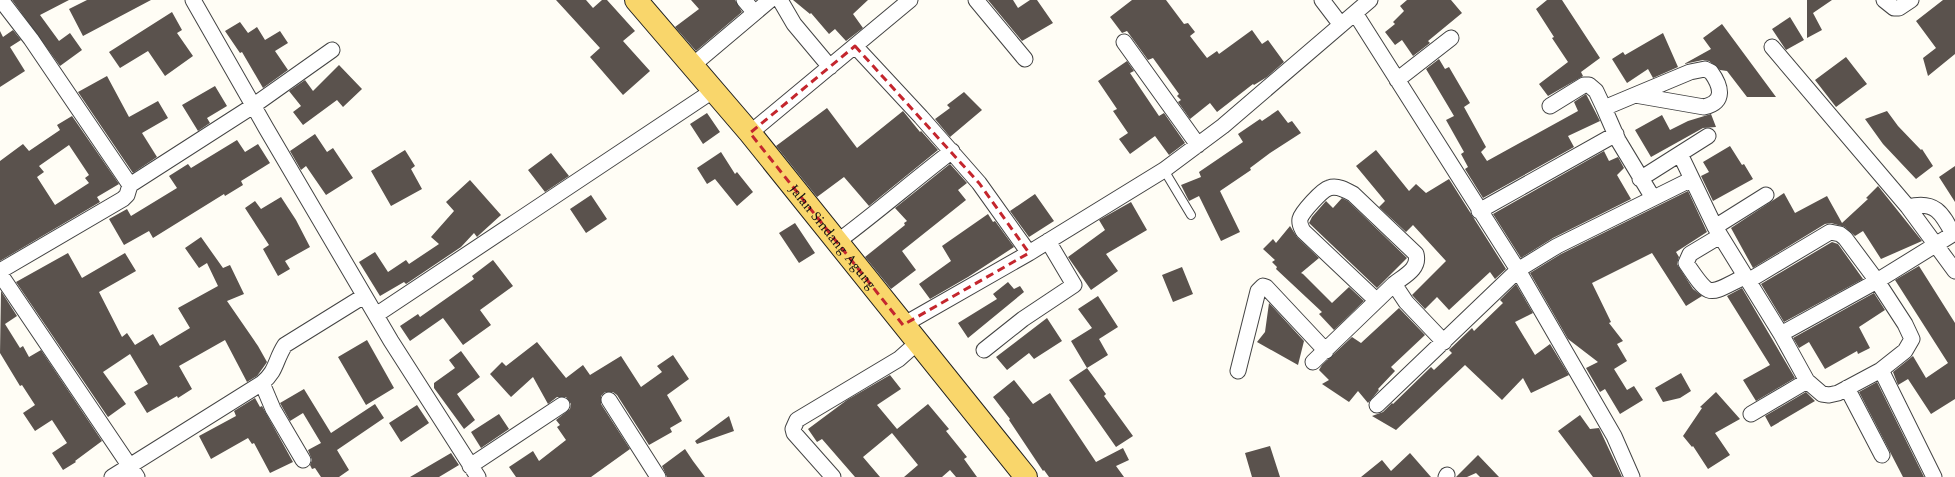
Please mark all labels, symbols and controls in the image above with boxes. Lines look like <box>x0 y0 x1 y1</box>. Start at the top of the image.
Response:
street label: Jalan Sindang Agung <box>784 179 882 294</box>

